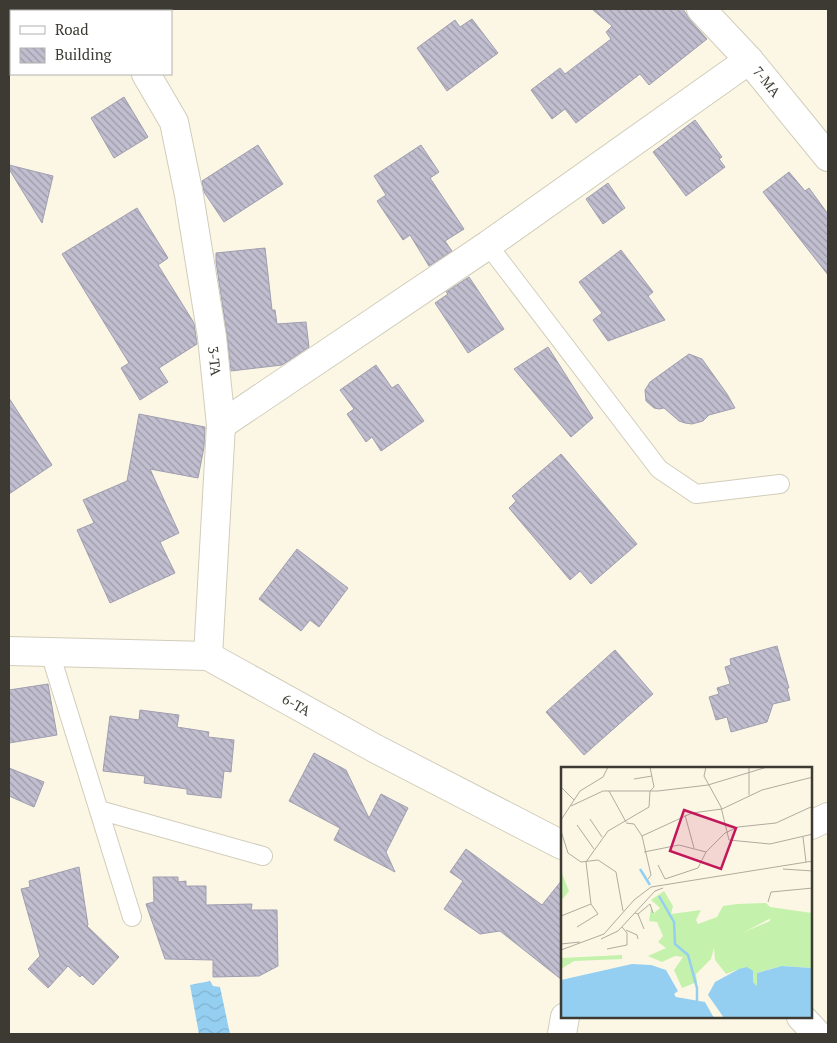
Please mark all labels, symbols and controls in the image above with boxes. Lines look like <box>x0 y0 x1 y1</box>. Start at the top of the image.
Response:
legend <box>10 10 172 75</box>
text: Road <box>55 19 88 39</box>
text: Building <box>55 44 113 64</box>
street label: 7-МА <box>749 62 786 101</box>
street label: 3-ТА <box>204 345 226 377</box>
street label: 6-ТА <box>279 689 315 720</box>
inset map <box>561 767 812 1018</box>

